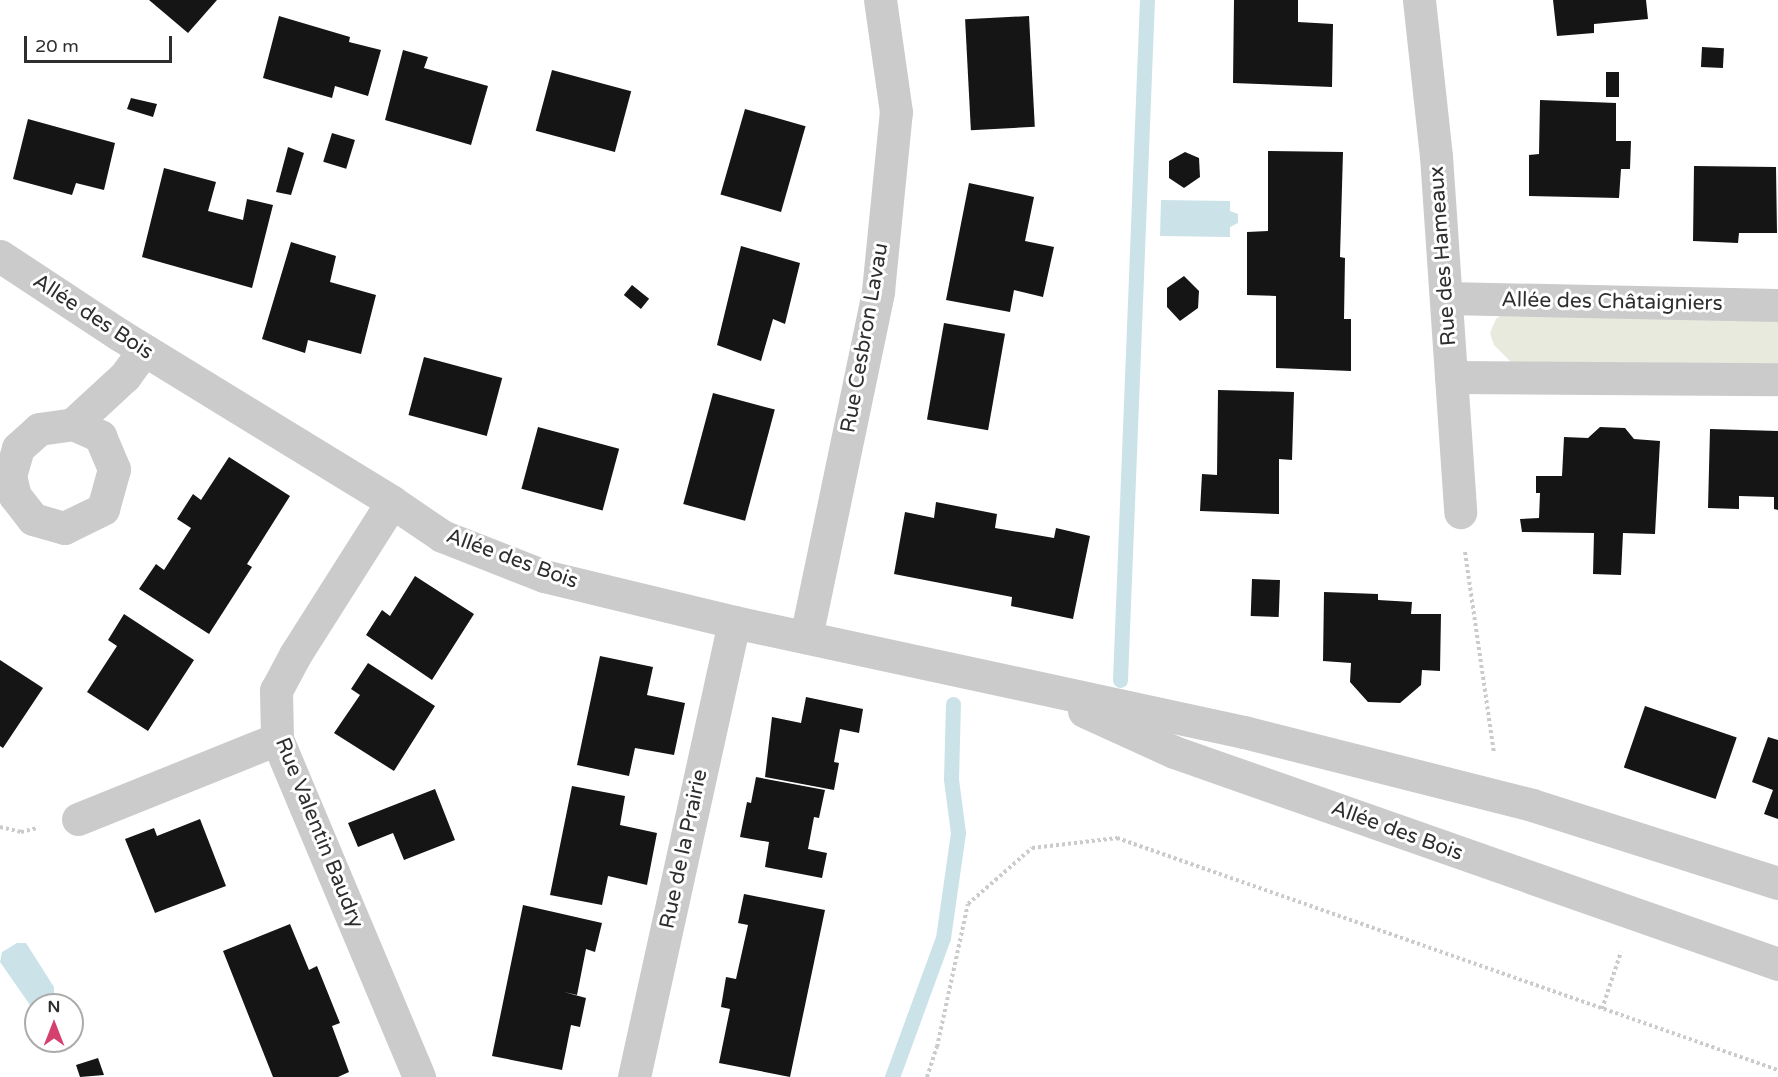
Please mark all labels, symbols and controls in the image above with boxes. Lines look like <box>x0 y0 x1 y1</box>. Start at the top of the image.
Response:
scale bar <box>27 24 176 62</box>
text: 20 m <box>35 35 79 57</box>
street label: Rue des Hameaux <box>1424 165 1462 347</box>
street label: Rue Cesbron Lavau <box>836 241 894 435</box>
street label: Allée des Bois <box>28 269 158 365</box>
street label: Allée des Châtaigniers <box>1501 287 1723 317</box>
street label: Allée des Bois <box>443 523 581 595</box>
street label: Rue Valentin Baudry <box>269 734 369 932</box>
street label: Rue de la Prairie <box>655 767 713 931</box>
street label: Allée des Bois <box>1328 795 1466 867</box>
north arrow <box>24 993 84 1053</box>
text: N <box>48 997 60 1017</box>

